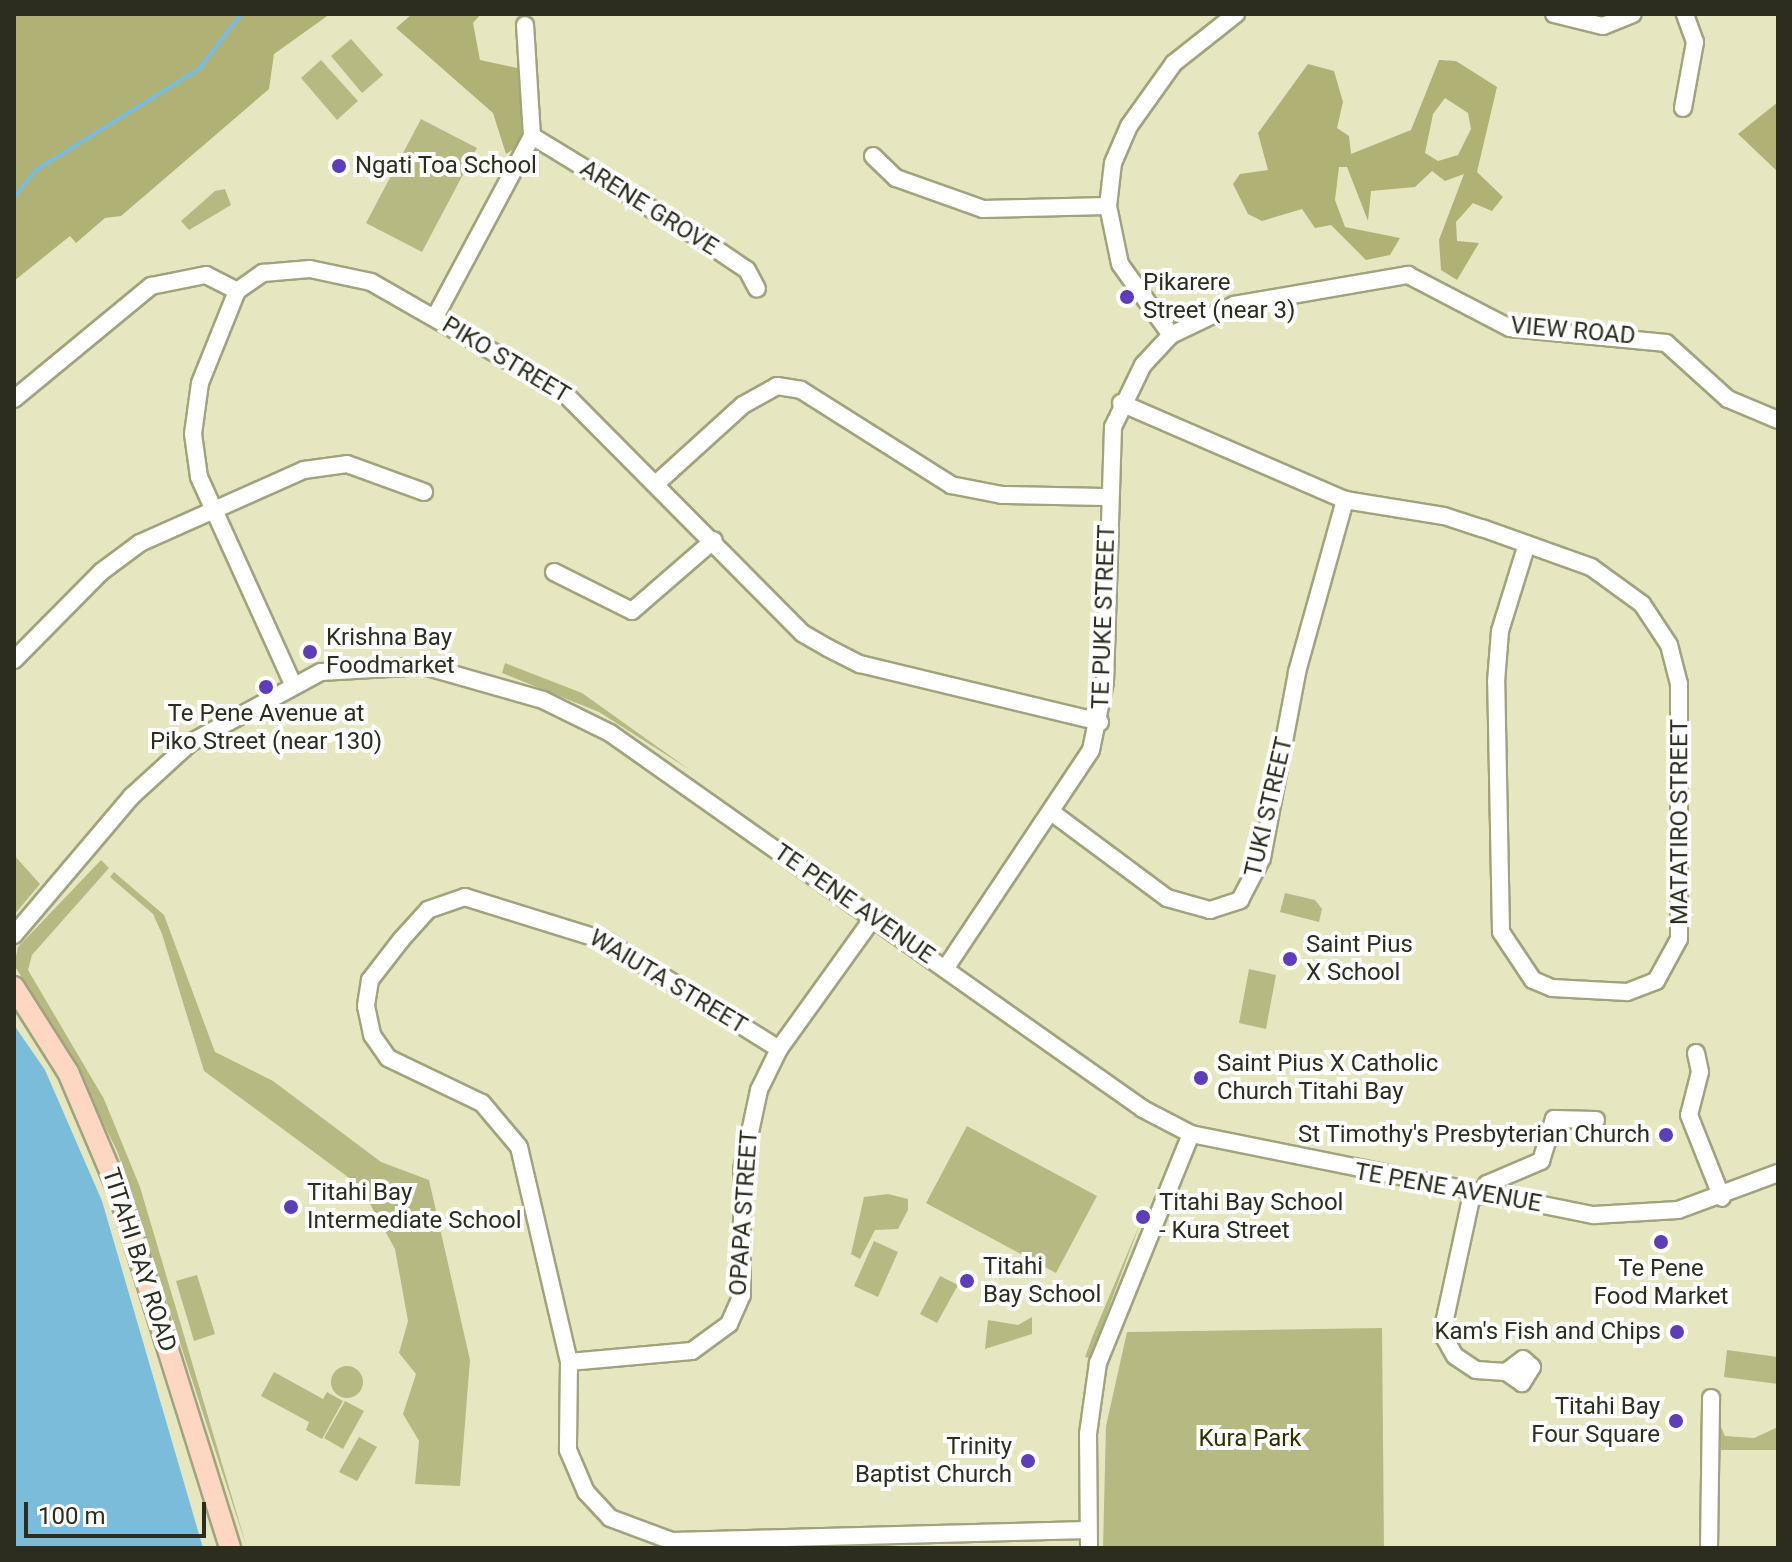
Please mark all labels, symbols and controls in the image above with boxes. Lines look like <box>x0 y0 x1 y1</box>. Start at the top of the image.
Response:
place label: Ngati Toa School <box>355 152 537 180</box>
street label: ARENE GROVE <box>575 154 723 262</box>
marker: Ngati Toa School <box>330 157 348 175</box>
place label: Pikarere Street (near 3) <box>1143 269 1295 325</box>
marker: Pikarere Street (near 3) <box>1118 288 1136 306</box>
street label: PIKO STREET <box>437 311 575 409</box>
street label: VIEW ROAD <box>1509 311 1637 351</box>
street label: TE PUKE STREET <box>1086 524 1122 710</box>
place label: Krishna Bay Foodmarket <box>326 624 455 680</box>
marker: Krishna Bay Foodmarket <box>301 643 319 661</box>
marker: Te Pene Avenue at Piko Street (near 130) <box>257 678 275 696</box>
place label: Te Pene Avenue at Piko Street (near 130) <box>150 700 382 756</box>
street label: MATATIRO STREET <box>1666 719 1694 925</box>
street label: TUKI STREET <box>1239 734 1299 880</box>
street label: TE PENE AVENUE <box>768 838 940 970</box>
street label: WAIUTA STREET <box>584 924 752 1040</box>
place label: Saint Pius X School <box>1306 931 1413 987</box>
marker: Saint Pius X School <box>1281 950 1299 968</box>
place label: Saint Pius X Catholic Church Titahi Bay <box>1217 1050 1438 1106</box>
marker: Saint Pius X Catholic Church Titahi Bay <box>1192 1069 1210 1087</box>
place label: St Timothy's Presbyterian Church <box>1297 1121 1650 1149</box>
marker: St Timothy's Presbyterian Church <box>1657 1126 1675 1144</box>
street label: OPAPA STREET <box>724 1129 764 1297</box>
street label: TE PENE AVENUE <box>1352 1157 1544 1219</box>
street label: TITAHI BAY ROAD <box>96 1164 182 1356</box>
place label: Titahi Bay Intermediate School <box>307 1179 521 1235</box>
place label: Titahi Bay School - Kura Street <box>1159 1189 1343 1245</box>
marker: Titahi Bay Intermediate School <box>282 1198 300 1216</box>
marker: Titahi Bay School - Kura Street <box>1134 1208 1152 1226</box>
marker: Te Pene Food Market <box>1652 1233 1670 1251</box>
place label: Titahi Bay School <box>983 1253 1101 1309</box>
place label: Te Pene Food Market <box>1594 1255 1728 1311</box>
marker: Titahi Bay School <box>958 1272 976 1290</box>
place label: Kam's Fish and Chips <box>1434 1318 1661 1346</box>
marker: Kam's Fish and Chips <box>1668 1323 1686 1341</box>
place label: Titahi Bay Four Square <box>1531 1393 1660 1449</box>
marker: Titahi Bay Four Square <box>1667 1412 1685 1430</box>
park label: Kura Park <box>1198 1425 1302 1453</box>
place label: Trinity Baptist Church <box>855 1433 1012 1489</box>
marker: Trinity Baptist Church <box>1019 1452 1037 1470</box>
scale bar <box>28 1486 210 1536</box>
text: 100 m <box>38 1502 105 1530</box>

